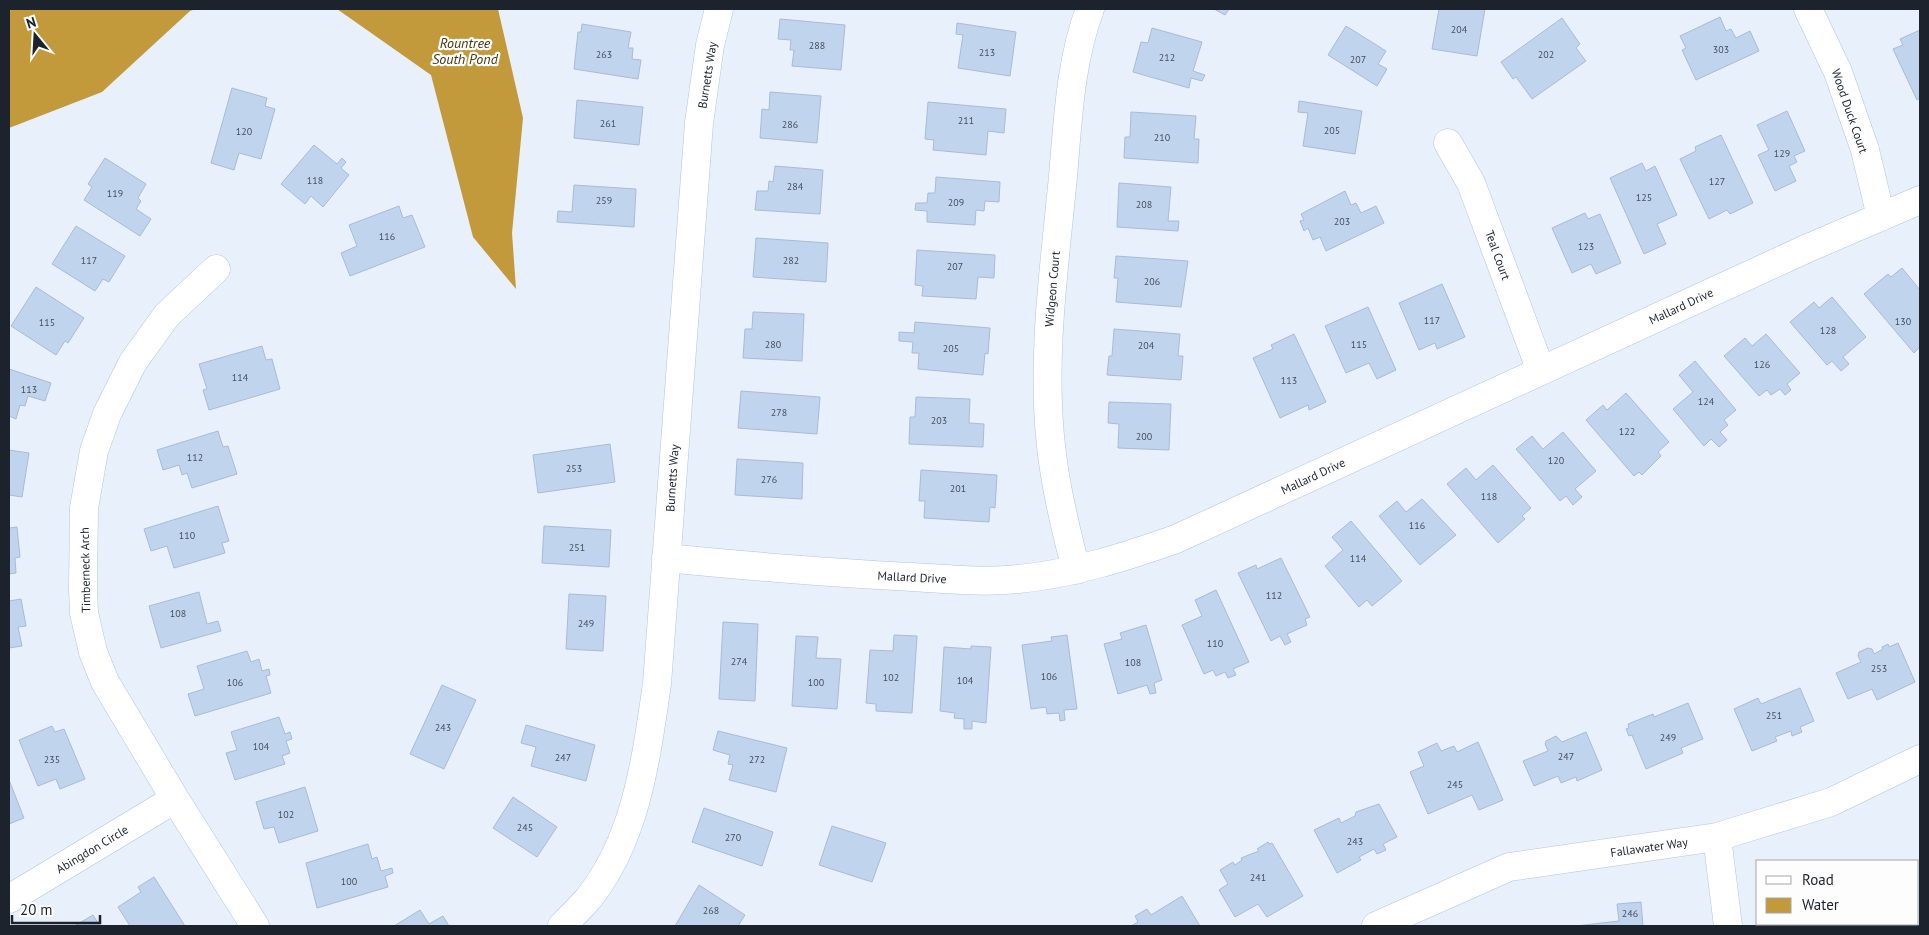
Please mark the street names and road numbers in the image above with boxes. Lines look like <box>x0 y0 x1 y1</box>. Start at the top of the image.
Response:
street label: Burnetts Way <box>694 40 720 109</box>
street label: Wood Duck Court <box>1829 67 1871 155</box>
street label: Teal Court <box>1482 228 1514 282</box>
street label: Widgeon Court <box>1041 250 1063 328</box>
street label: Mallard Drive <box>1647 285 1715 327</box>
street label: Burnetts Way <box>662 443 682 512</box>
street label: Mallard Drive <box>1279 455 1347 497</box>
street label: Timberneck Arch <box>77 527 93 613</box>
street label: Mallard Drive <box>877 568 947 586</box>
street label: Abingdon Circle <box>53 822 131 876</box>
street label: Fallawater Way <box>1609 834 1689 860</box>

